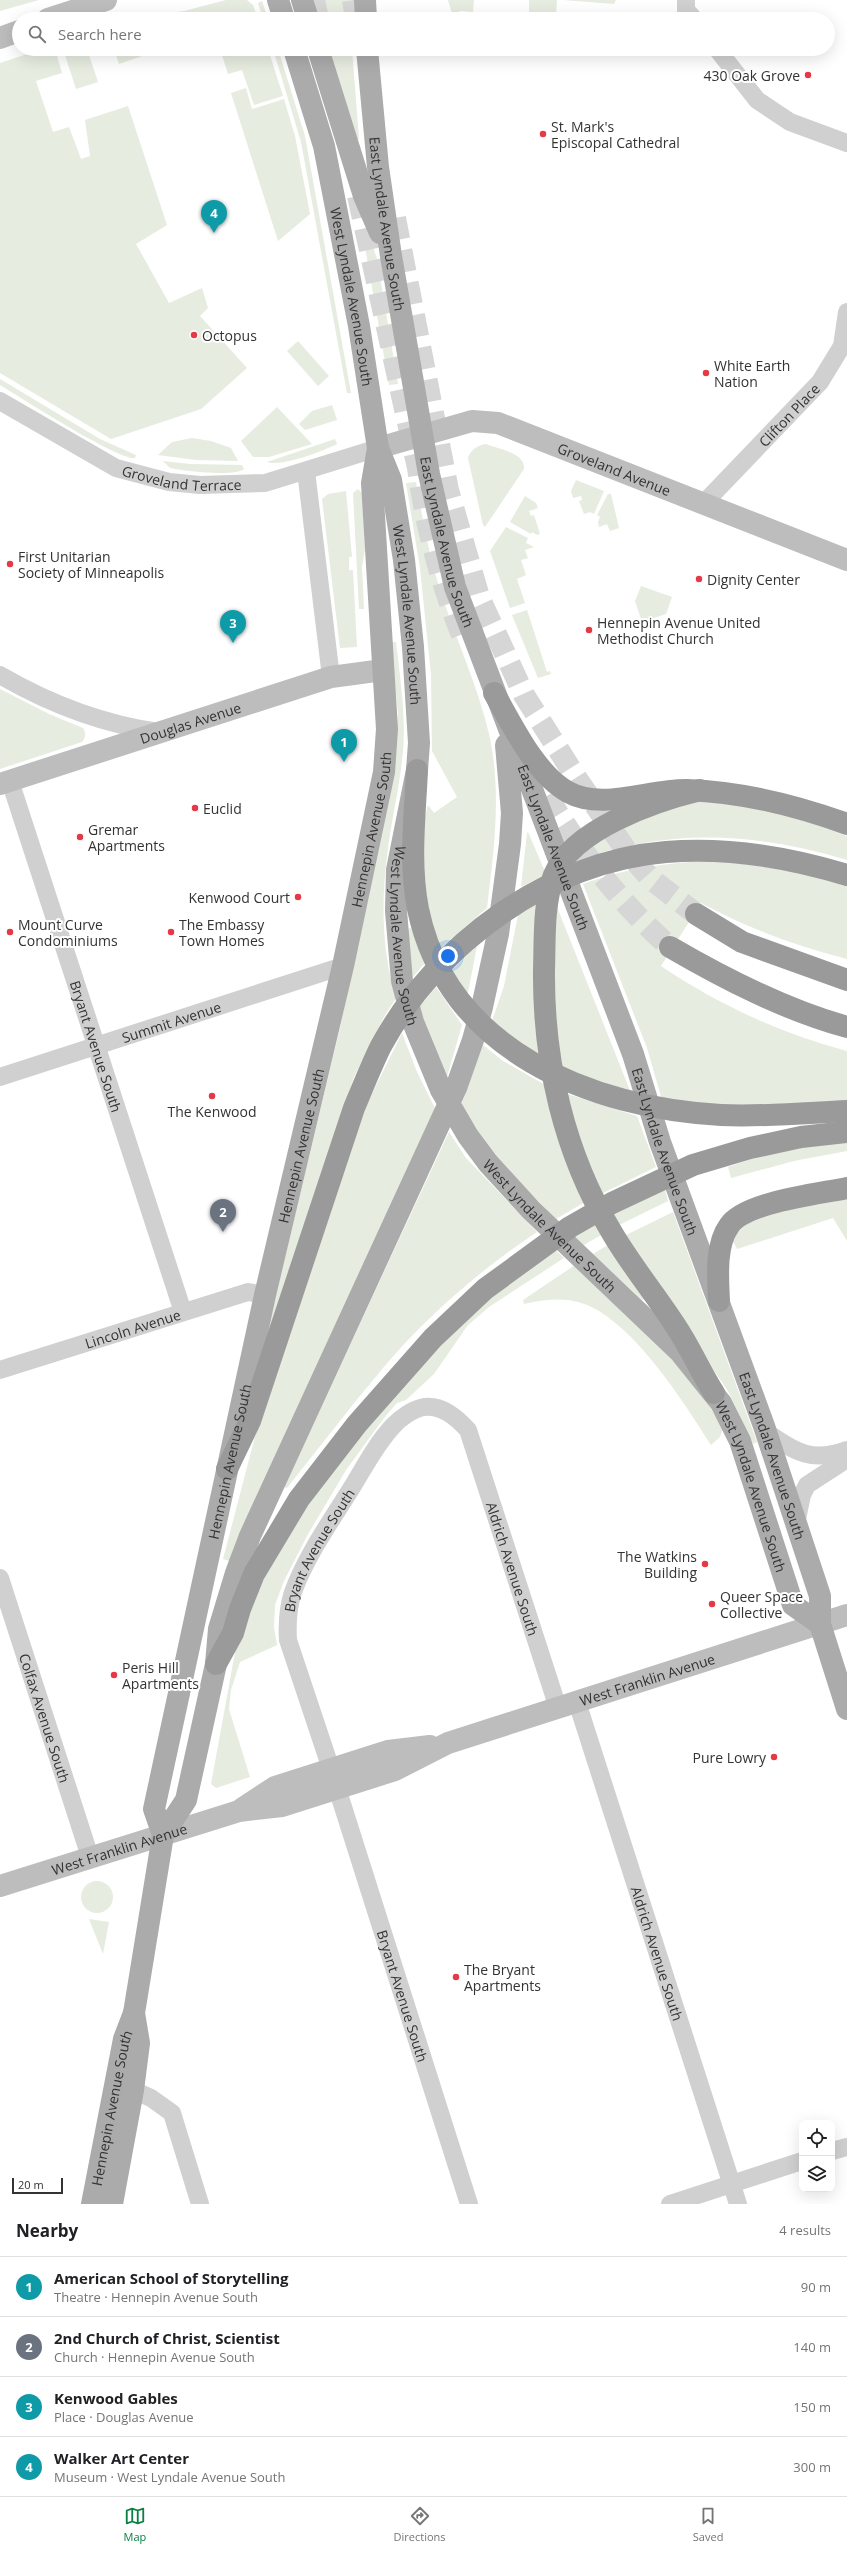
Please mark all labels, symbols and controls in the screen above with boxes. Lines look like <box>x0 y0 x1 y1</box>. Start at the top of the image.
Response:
search box <box>12 12 835 56</box>
icon: search <box>26 23 48 45</box>
text: Search here <box>58 24 142 44</box>
place label: 430 Oak Grove <box>704 66 800 85</box>
marker: 430 Oak Grove <box>803 70 813 80</box>
place label: St. Mark's Episcopal Cathedral <box>551 117 680 152</box>
marker: St. Mark's Episcopal Cathedral <box>538 129 548 139</box>
street label: East Lyndale Avenue South <box>366 136 410 312</box>
pin: 4 <box>201 200 227 233</box>
street label: West Lyndale Avenue South <box>327 206 378 387</box>
place label: Octopus <box>202 326 257 345</box>
marker: Octopus <box>189 330 199 340</box>
place label: White Earth Nation <box>714 356 790 391</box>
marker: White Earth Nation <box>701 368 711 378</box>
street label: Clifton Place <box>754 379 824 450</box>
street label: Groveland Avenue <box>555 438 674 500</box>
street label: East Lyndale Avenue South <box>417 455 479 630</box>
street label: Groveland Terrace <box>120 461 242 495</box>
street label: West Lyndale Avenue South <box>389 523 426 706</box>
place label: First Unitarian Society of Minneapolis <box>18 547 165 582</box>
marker: First Unitarian Society of Minneapolis <box>5 559 15 569</box>
place label: Dignity Center <box>707 570 800 589</box>
marker: Dignity Center <box>694 574 704 584</box>
pin: 3 <box>220 610 246 643</box>
place label: Hennepin Avenue United Methodist Church <box>597 613 761 648</box>
marker: Hennepin Avenue United Methodist Church <box>584 625 594 635</box>
street label: Douglas Avenue <box>137 697 243 748</box>
pin: 1 <box>331 729 357 762</box>
street label: Hennepin Avenue South <box>346 751 395 909</box>
street label: East Lyndale Avenue South <box>514 761 594 933</box>
place label: Euclid <box>203 799 242 818</box>
marker: Euclid <box>190 803 200 813</box>
place label: Gremar Apartments <box>88 820 165 855</box>
marker: Gremar Apartments <box>75 832 85 842</box>
street label: West Lyndale Avenue South <box>386 844 423 1028</box>
place label: Kenwood Court <box>189 888 290 907</box>
marker: Kenwood Court <box>293 892 303 902</box>
place label: Mount Curve Condominiums <box>18 915 118 950</box>
place label: The Embassy Town Homes <box>179 915 265 950</box>
marker: Mount Curve Condominiums <box>5 927 15 937</box>
marker: The Embassy Town Homes <box>166 927 176 937</box>
your location <box>438 946 458 966</box>
street label: Bryant Avenue South <box>66 978 127 1115</box>
street label: Summit Avenue <box>119 997 223 1047</box>
street label: East Lyndale Avenue South <box>628 1065 703 1238</box>
street label: Hennepin Avenue South <box>273 1066 328 1225</box>
marker: The Kenwood <box>207 1091 217 1101</box>
place label: The Kenwood <box>167 1102 257 1121</box>
street label: West Lyndale Avenue South <box>479 1155 621 1296</box>
pin: 2 <box>210 1199 236 1232</box>
street label: Lincoln Avenue <box>82 1304 183 1352</box>
street label: East Lyndale Avenue South <box>736 1369 810 1542</box>
street label: Hennepin Avenue South <box>203 1382 255 1541</box>
street label: West Lyndale Avenue South <box>712 1397 791 1575</box>
street label: Bryant Avenue South <box>279 1485 358 1613</box>
street label: Aldrich Avenue South <box>482 1499 543 1638</box>
place label: The Watkins Building <box>617 1547 697 1582</box>
marker: The Watkins Building <box>700 1559 710 1569</box>
place label: Queer Space Collective <box>720 1587 803 1622</box>
marker: Queer Space Collective <box>707 1599 717 1609</box>
street label: West Franklin Avenue <box>577 1649 717 1710</box>
street label: Colfax Avenue South <box>15 1651 75 1785</box>
place label: Peris Hill Apartments <box>122 1658 199 1693</box>
marker: Peris Hill Apartments <box>109 1670 119 1680</box>
place label: Pure Lowry <box>692 1748 767 1767</box>
marker: Pure Lowry <box>769 1752 779 1762</box>
street label: West Franklin Avenue <box>49 1818 189 1879</box>
street label: Aldrich Avenue South <box>627 1884 688 2023</box>
street label: Bryant Avenue South <box>373 1927 433 2064</box>
place label: The Bryant Apartments <box>464 1960 541 1995</box>
marker: The Bryant Apartments <box>451 1972 461 1982</box>
street label: Hennepin Avenue South <box>86 2027 136 2187</box>
map controls <box>799 2120 835 2192</box>
button: locate <box>799 2120 835 2156</box>
button: layers <box>799 2156 835 2192</box>
scale bar <box>12 2176 63 2195</box>
text: 20 m <box>18 2177 44 2192</box>
text: Nearby <box>16 2219 78 2242</box>
text: 4 results <box>779 2221 831 2239</box>
text: American School of Storytelling <box>54 2268 289 2288</box>
text: 1 <box>25 2278 33 2296</box>
text: 90 m <box>801 2278 831 2296</box>
text: Theatre · Hennepin Avenue South <box>54 2288 258 2306</box>
text: 2nd Church of Christ, Scientist <box>54 2328 280 2348</box>
text: 2 <box>25 2338 33 2356</box>
text: 140 m <box>793 2338 831 2356</box>
text: Church · Hennepin Avenue South <box>54 2348 255 2366</box>
text: Kenwood Gables <box>54 2388 178 2408</box>
text: 3 <box>25 2398 33 2416</box>
text: 150 m <box>793 2398 831 2416</box>
text: Place · Douglas Avenue <box>54 2408 194 2426</box>
text: Walker Art Center <box>54 2448 189 2468</box>
text: 4 <box>25 2458 33 2476</box>
text: 300 m <box>793 2458 831 2476</box>
text: Museum · West Lyndale Avenue South <box>54 2468 285 2486</box>
tab: Map <box>124 2505 146 2544</box>
tab: Directions <box>394 2505 446 2544</box>
tab: Saved <box>693 2505 723 2544</box>

